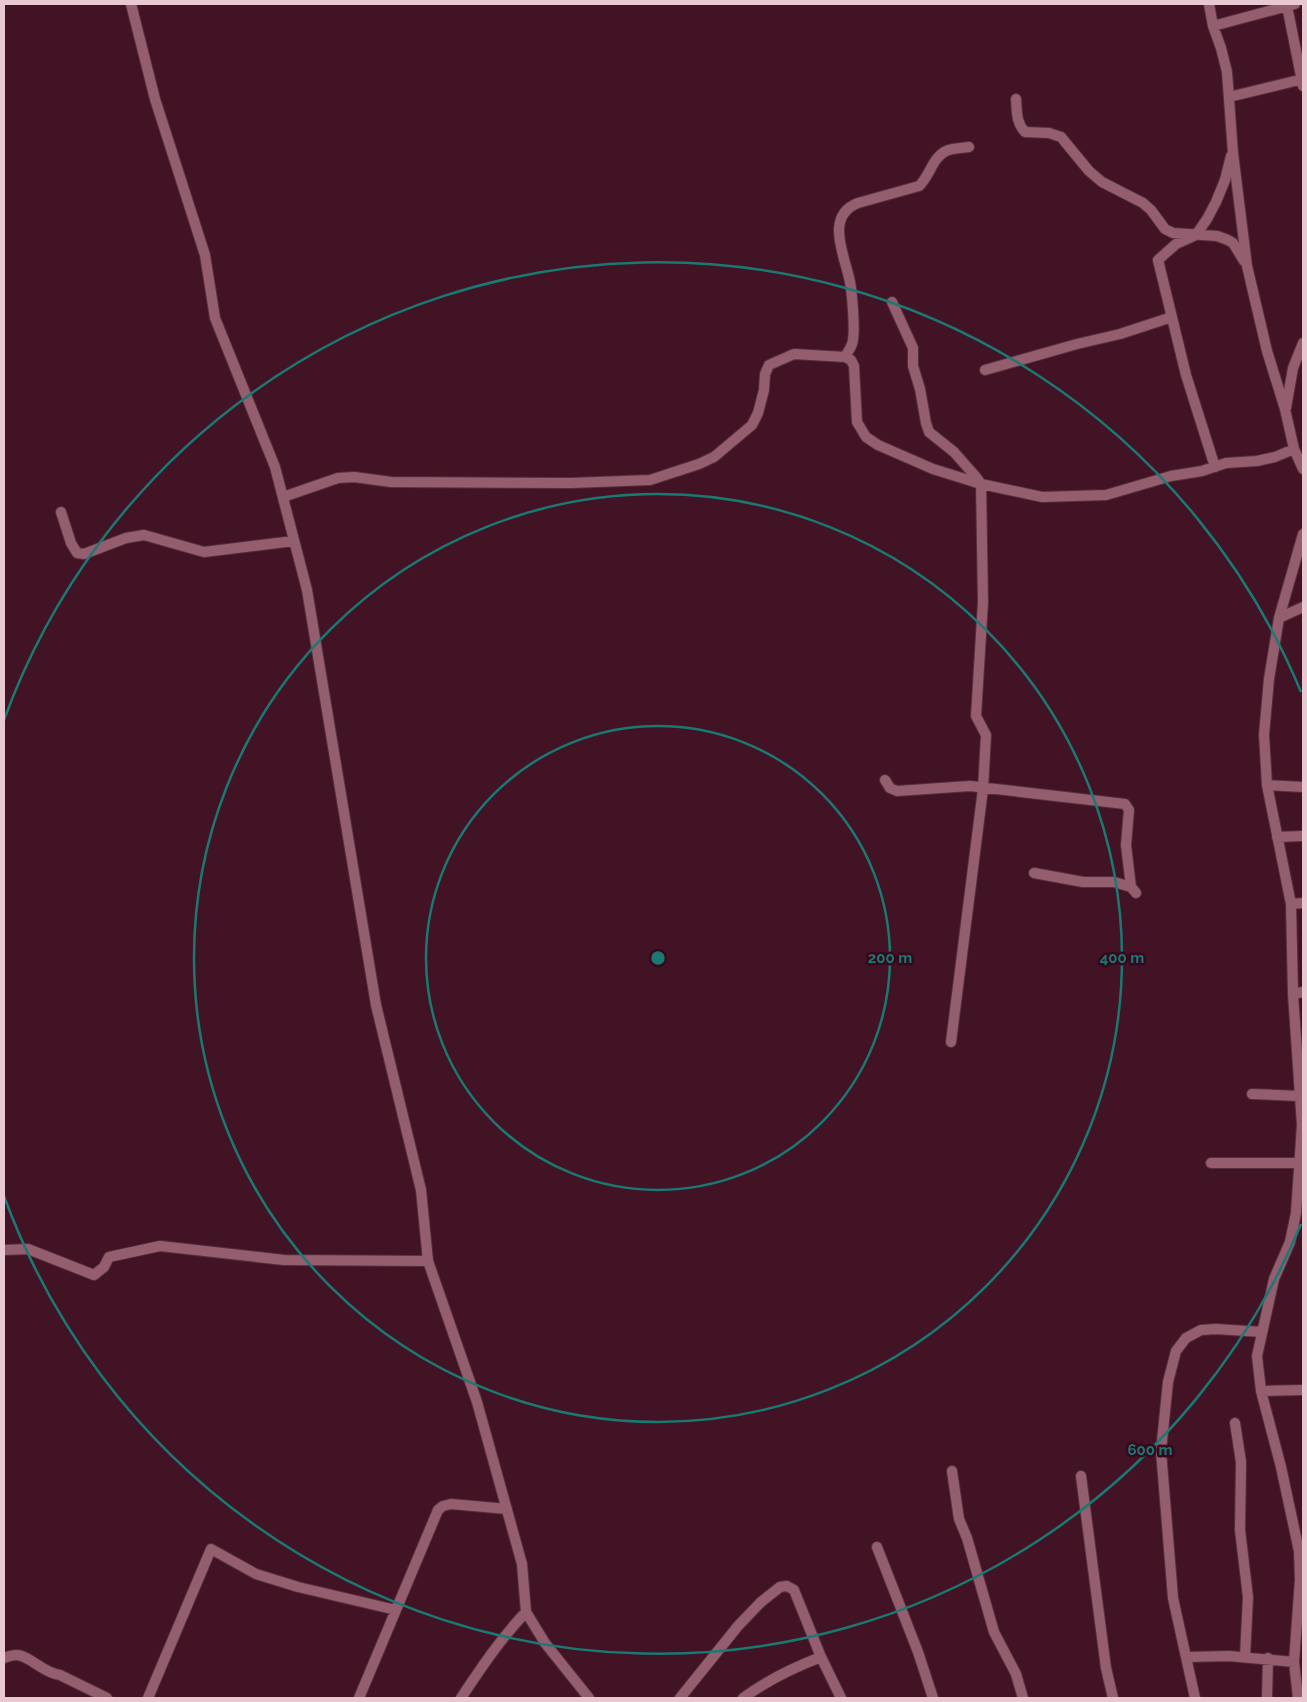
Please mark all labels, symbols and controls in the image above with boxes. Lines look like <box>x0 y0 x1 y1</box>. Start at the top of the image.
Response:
centre of rings <box>649 949 667 967</box>
text: 200 m <box>868 949 912 967</box>
text: 400 m <box>1100 949 1144 967</box>
text: 600 m <box>1127 1441 1173 1459</box>

